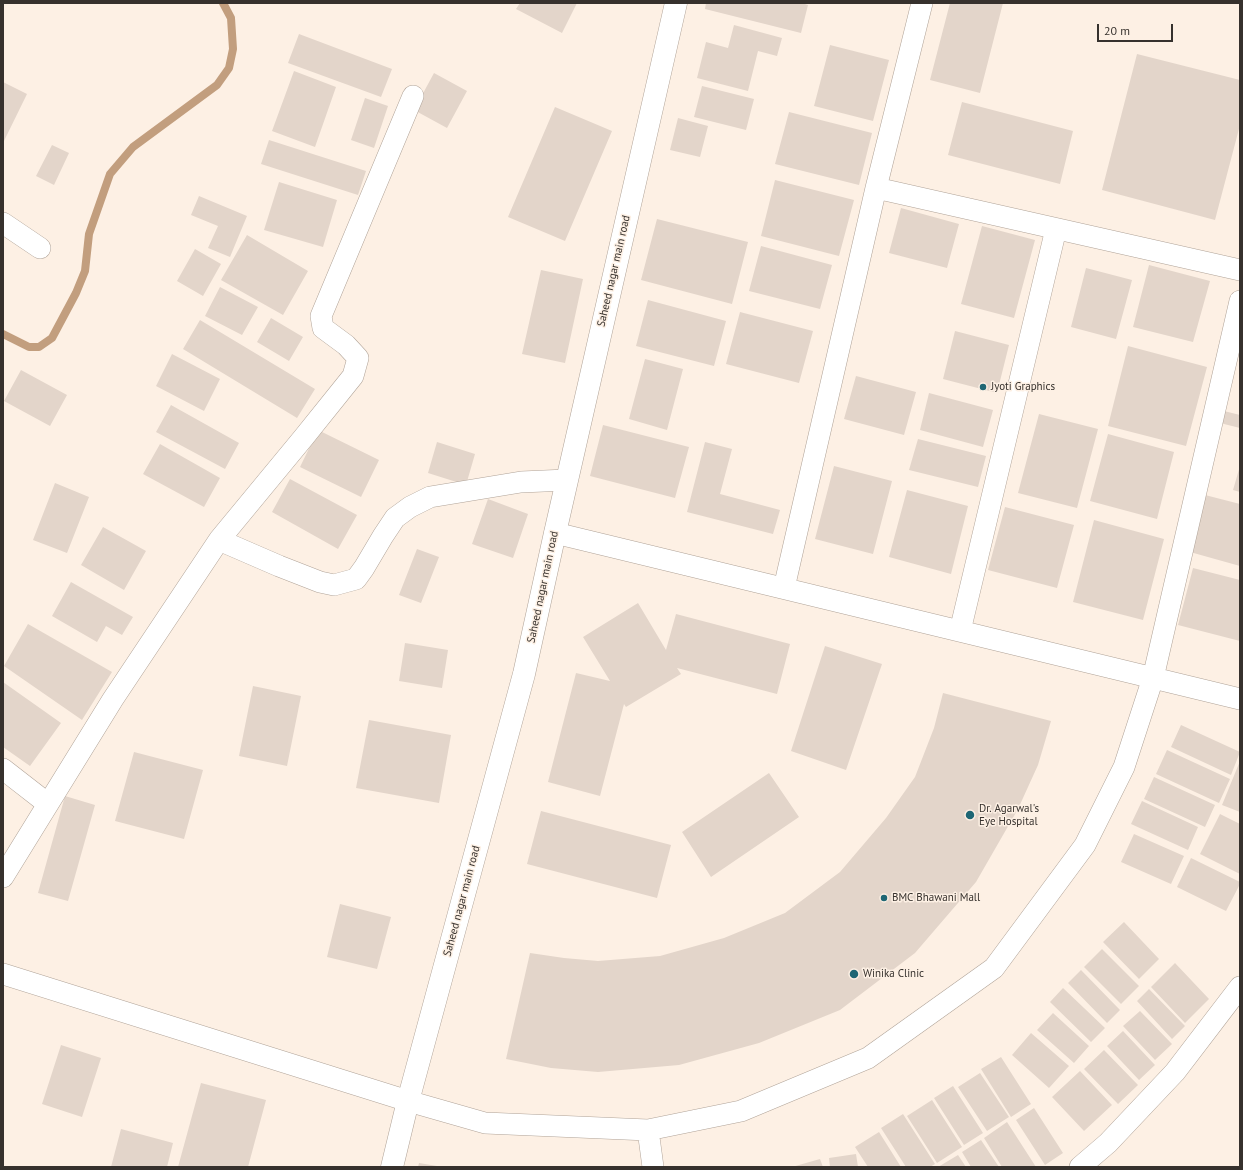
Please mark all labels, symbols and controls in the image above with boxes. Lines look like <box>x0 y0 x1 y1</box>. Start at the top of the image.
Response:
scale bar <box>1099 16 1175 42</box>
text: 20 m <box>1104 23 1130 38</box>
street label: Saheed nagar main road <box>595 214 633 328</box>
place label: Jyoti Graphics <box>991 380 1055 394</box>
marker: Jyoti Graphics <box>978 382 988 392</box>
street label: Saheed nagar main road <box>525 530 561 644</box>
place label: Dr. Agarwal's Eye Hospital <box>979 802 1039 828</box>
marker: Dr. Agarwal's Eye Hospital <box>964 809 976 821</box>
street label: Saheed nagar main road <box>441 844 483 958</box>
place label: BMC Bhawani Mall <box>892 891 980 905</box>
marker: BMC Bhawani Mall <box>879 893 889 903</box>
place label: Winika Clinic <box>863 967 924 981</box>
marker: Winika Clinic <box>848 968 860 980</box>

